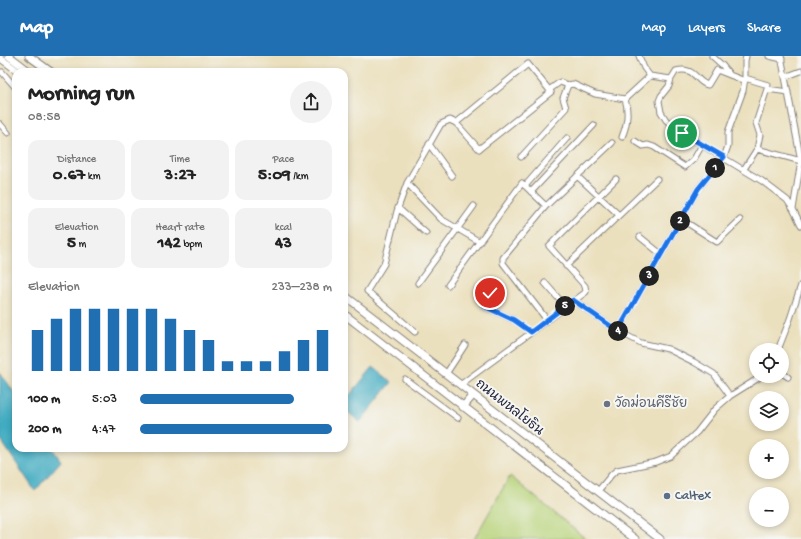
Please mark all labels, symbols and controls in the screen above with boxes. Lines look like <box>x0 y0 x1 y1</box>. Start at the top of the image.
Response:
text: Map <box>20 17 53 40</box>
text: Map <box>642 20 666 37</box>
text: Layers <box>688 20 725 37</box>
text: Share <box>747 20 781 37</box>
button: share <box>290 81 332 123</box>
text: Morning run <box>28 82 134 108</box>
text: 08:58 <box>28 110 61 125</box>
pin <box>665 116 699 150</box>
icon: arrive <box>671 122 693 144</box>
text: Distance <box>57 154 96 166</box>
text: Time <box>170 154 190 166</box>
text: Pace <box>273 154 294 166</box>
pin: 1 <box>705 158 725 178</box>
text: 1 <box>713 162 717 174</box>
text: 0.67 <box>53 166 85 186</box>
text: 3:27 <box>164 166 196 186</box>
text: 5:09 <box>258 166 291 186</box>
text: km <box>85 171 101 183</box>
text: /km <box>291 171 309 183</box>
pin: 2 <box>670 211 690 231</box>
text: 2 <box>677 215 683 227</box>
text: Elevation <box>55 222 99 234</box>
text: Heart rate <box>155 222 205 234</box>
text: kcal <box>275 222 292 234</box>
text: 5 <box>67 234 76 254</box>
text: 142 <box>158 234 181 254</box>
text: 43 <box>275 234 292 254</box>
text: m <box>76 239 86 251</box>
text: bpm <box>181 239 202 251</box>
pin: 3 <box>639 266 659 286</box>
text: 3 <box>646 270 652 282</box>
pin <box>473 276 507 310</box>
text: Elevation <box>28 280 80 295</box>
text: 233–238 m <box>272 280 332 295</box>
icon: check <box>479 282 501 304</box>
pin: 5 <box>555 296 575 316</box>
text: 5 <box>562 300 568 312</box>
pin: 4 <box>608 321 628 341</box>
text: 4 <box>615 325 621 337</box>
map controls <box>749 343 789 527</box>
button: locate <box>749 343 789 383</box>
street label: ถนนพหลโยธิน <box>472 374 549 439</box>
button: layers <box>749 391 789 431</box>
text: 100 m <box>28 392 60 407</box>
text: 5:03 <box>92 392 117 407</box>
place label: วัดม่อนคีรีชัย <box>615 394 687 412</box>
marker: วัดม่อนคีรีชัย <box>602 399 612 409</box>
text: 200 m <box>28 422 61 437</box>
text: 4:47 <box>92 422 115 437</box>
button: + <box>749 439 789 479</box>
button: − <box>749 487 789 527</box>
place label: Caltex <box>675 489 711 504</box>
marker: Caltex <box>662 491 672 501</box>

